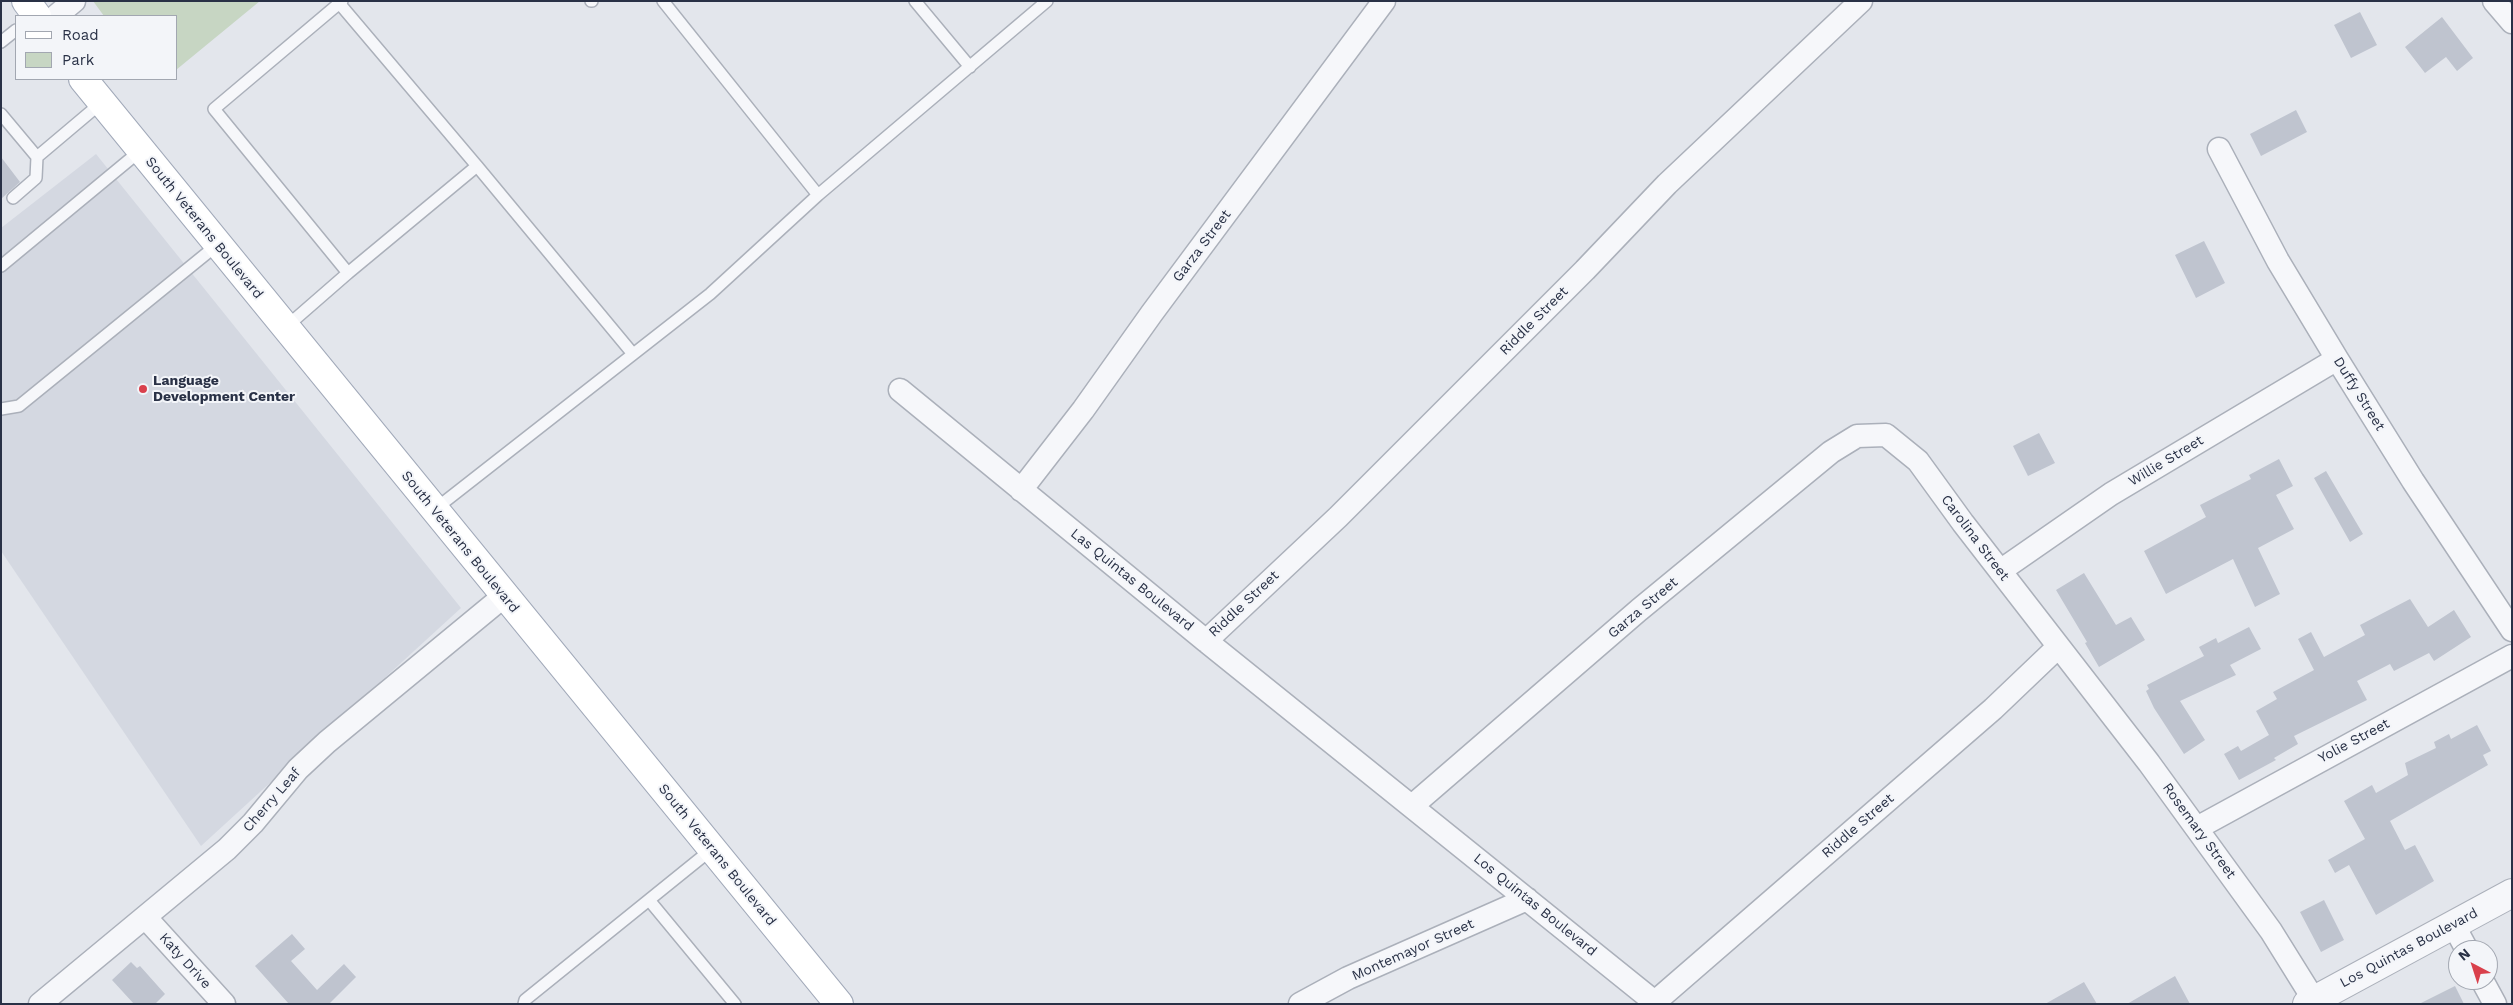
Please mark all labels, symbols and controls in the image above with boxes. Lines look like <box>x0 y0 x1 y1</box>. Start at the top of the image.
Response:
legend <box>15 15 178 80</box>
text: Road <box>62 26 99 44</box>
text: Park <box>62 51 94 69</box>
street label: South Veterans Boulevard <box>142 154 266 302</box>
street label: Garza Street <box>1169 207 1235 285</box>
street label: Riddle Street <box>1496 283 1572 359</box>
street label: Duffy Street <box>2330 354 2388 434</box>
place label: Language Development Center <box>153 373 295 406</box>
marker: Language Development Center <box>137 383 149 395</box>
street label: Willie Street <box>2125 432 2207 490</box>
street label: South Veterans Boulevard <box>398 468 522 616</box>
street label: Carolina Street <box>1937 492 2013 584</box>
street label: Las Quintas Boulevard <box>1067 525 1197 635</box>
street label: Riddle Street <box>1205 567 1283 641</box>
street label: Garza Street <box>1605 574 1681 642</box>
street label: Yolie Street <box>2315 715 2393 767</box>
street label: Cherry Leaf <box>240 765 304 835</box>
street label: Rosemary Street <box>2159 780 2239 882</box>
street label: South Veterans Boulevard <box>655 781 779 929</box>
street label: Riddle Street <box>1819 790 1897 862</box>
street label: Los Quintas Boulevard <box>1470 850 1600 960</box>
street label: Los Quintas Boulevard <box>2337 905 2481 991</box>
street label: Montemayor Street <box>1349 916 1477 984</box>
street label: Katy Drive <box>156 930 214 992</box>
north arrow <box>2448 940 2498 990</box>
text: N <box>2455 945 2473 964</box>

